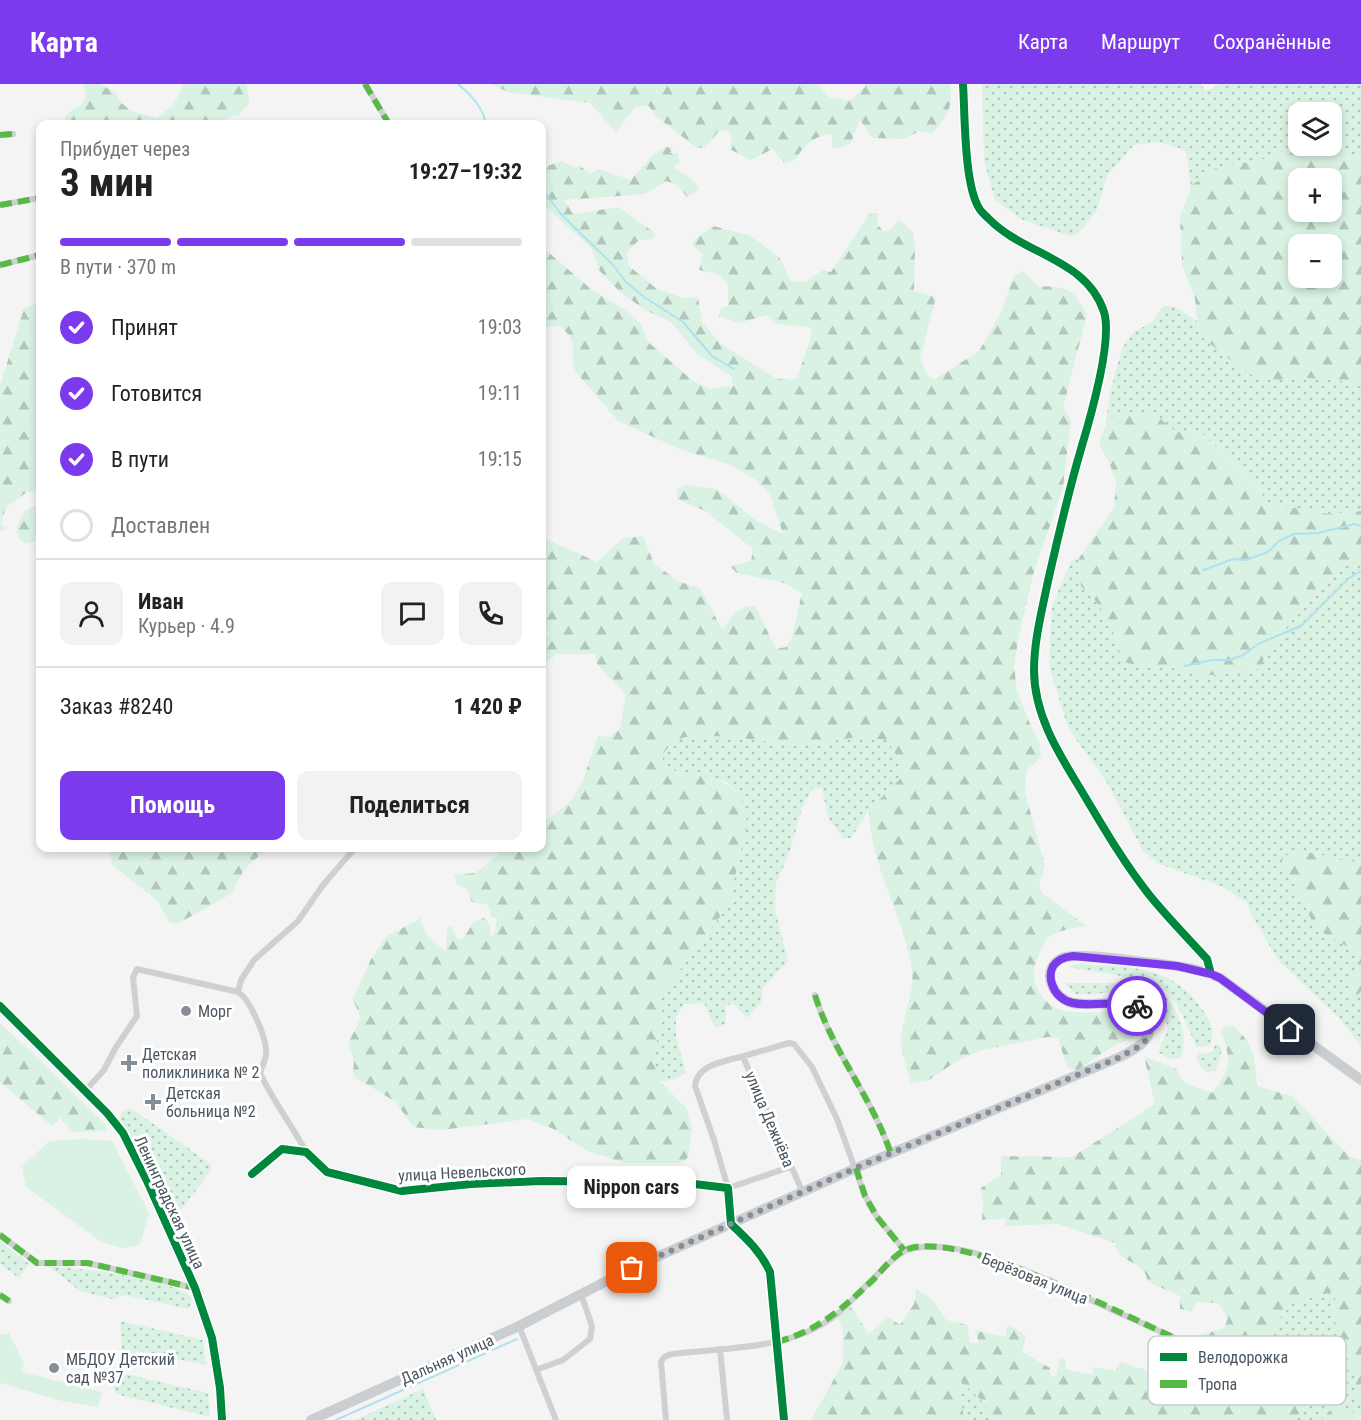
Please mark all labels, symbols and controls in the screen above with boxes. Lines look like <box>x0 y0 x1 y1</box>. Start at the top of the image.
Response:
text: Карта <box>30 26 98 59</box>
text: Карта <box>1018 30 1068 54</box>
text: Маршрут <box>1101 30 1180 54</box>
text: Сохранённые <box>1213 30 1331 54</box>
map controls <box>1288 102 1342 288</box>
button: layers <box>1288 102 1342 156</box>
text: Прибудет через <box>60 137 190 161</box>
text: 19:27–19:32 <box>409 159 522 184</box>
text: 3 мин <box>60 160 154 206</box>
button: + <box>1288 168 1342 222</box>
button: − <box>1288 234 1342 288</box>
text: В пути · 370 m <box>60 255 176 279</box>
icon: check <box>60 311 93 344</box>
text: Принят <box>111 315 178 340</box>
text: 19:03 <box>478 315 522 339</box>
icon: check <box>60 377 93 410</box>
text: Готовится <box>111 381 202 406</box>
text: 19:11 <box>478 381 522 405</box>
icon: check <box>60 443 93 476</box>
text: В пути <box>111 447 169 472</box>
text: 19:15 <box>478 447 522 471</box>
text: Доставлен <box>111 513 210 538</box>
button: person <box>60 582 123 645</box>
button: chat <box>381 582 444 645</box>
button: phone <box>459 582 522 645</box>
text: Иван <box>138 589 184 614</box>
text: Курьер · 4.9 <box>138 614 235 638</box>
text: Заказ #8240 <box>60 694 173 719</box>
text: 1 420 ₽ <box>454 694 522 719</box>
button: Помощь <box>60 771 285 840</box>
button: Поделиться <box>297 771 522 840</box>
courier <box>1107 976 1167 1036</box>
icon: bike <box>1121 990 1154 1023</box>
place label: Морг <box>198 1002 232 1021</box>
marker: Морг <box>179 1004 193 1018</box>
pin <box>1264 1004 1315 1055</box>
icon: home <box>1273 1013 1306 1046</box>
place label: Детская поликлиника № 2 <box>142 1045 260 1082</box>
marker: Детская поликлиника № 2 <box>120 1054 138 1072</box>
street label: улица Дежнёва <box>741 1068 798 1170</box>
place label: Детская больница №2 <box>166 1084 256 1121</box>
marker: Детская больница №2 <box>144 1093 162 1111</box>
street label: Ленинградская улица <box>130 1133 209 1272</box>
street label: улица Невельского <box>398 1160 526 1185</box>
callout: Nippon cars <box>568 1166 696 1208</box>
text: Nippon cars <box>584 1175 679 1199</box>
pin <box>606 1242 657 1293</box>
street label: Берёзовая улица <box>979 1249 1091 1308</box>
icon: bag <box>615 1251 648 1284</box>
street label: Дальняя улица <box>398 1330 497 1388</box>
legend <box>1148 1336 1346 1405</box>
text: Велодорожка <box>1198 1348 1288 1367</box>
place label: МБДОУ Детский сад №37 <box>66 1350 175 1387</box>
marker: МБДОУ Детский сад №37 <box>47 1361 61 1375</box>
text: Тропа <box>1198 1375 1237 1394</box>

